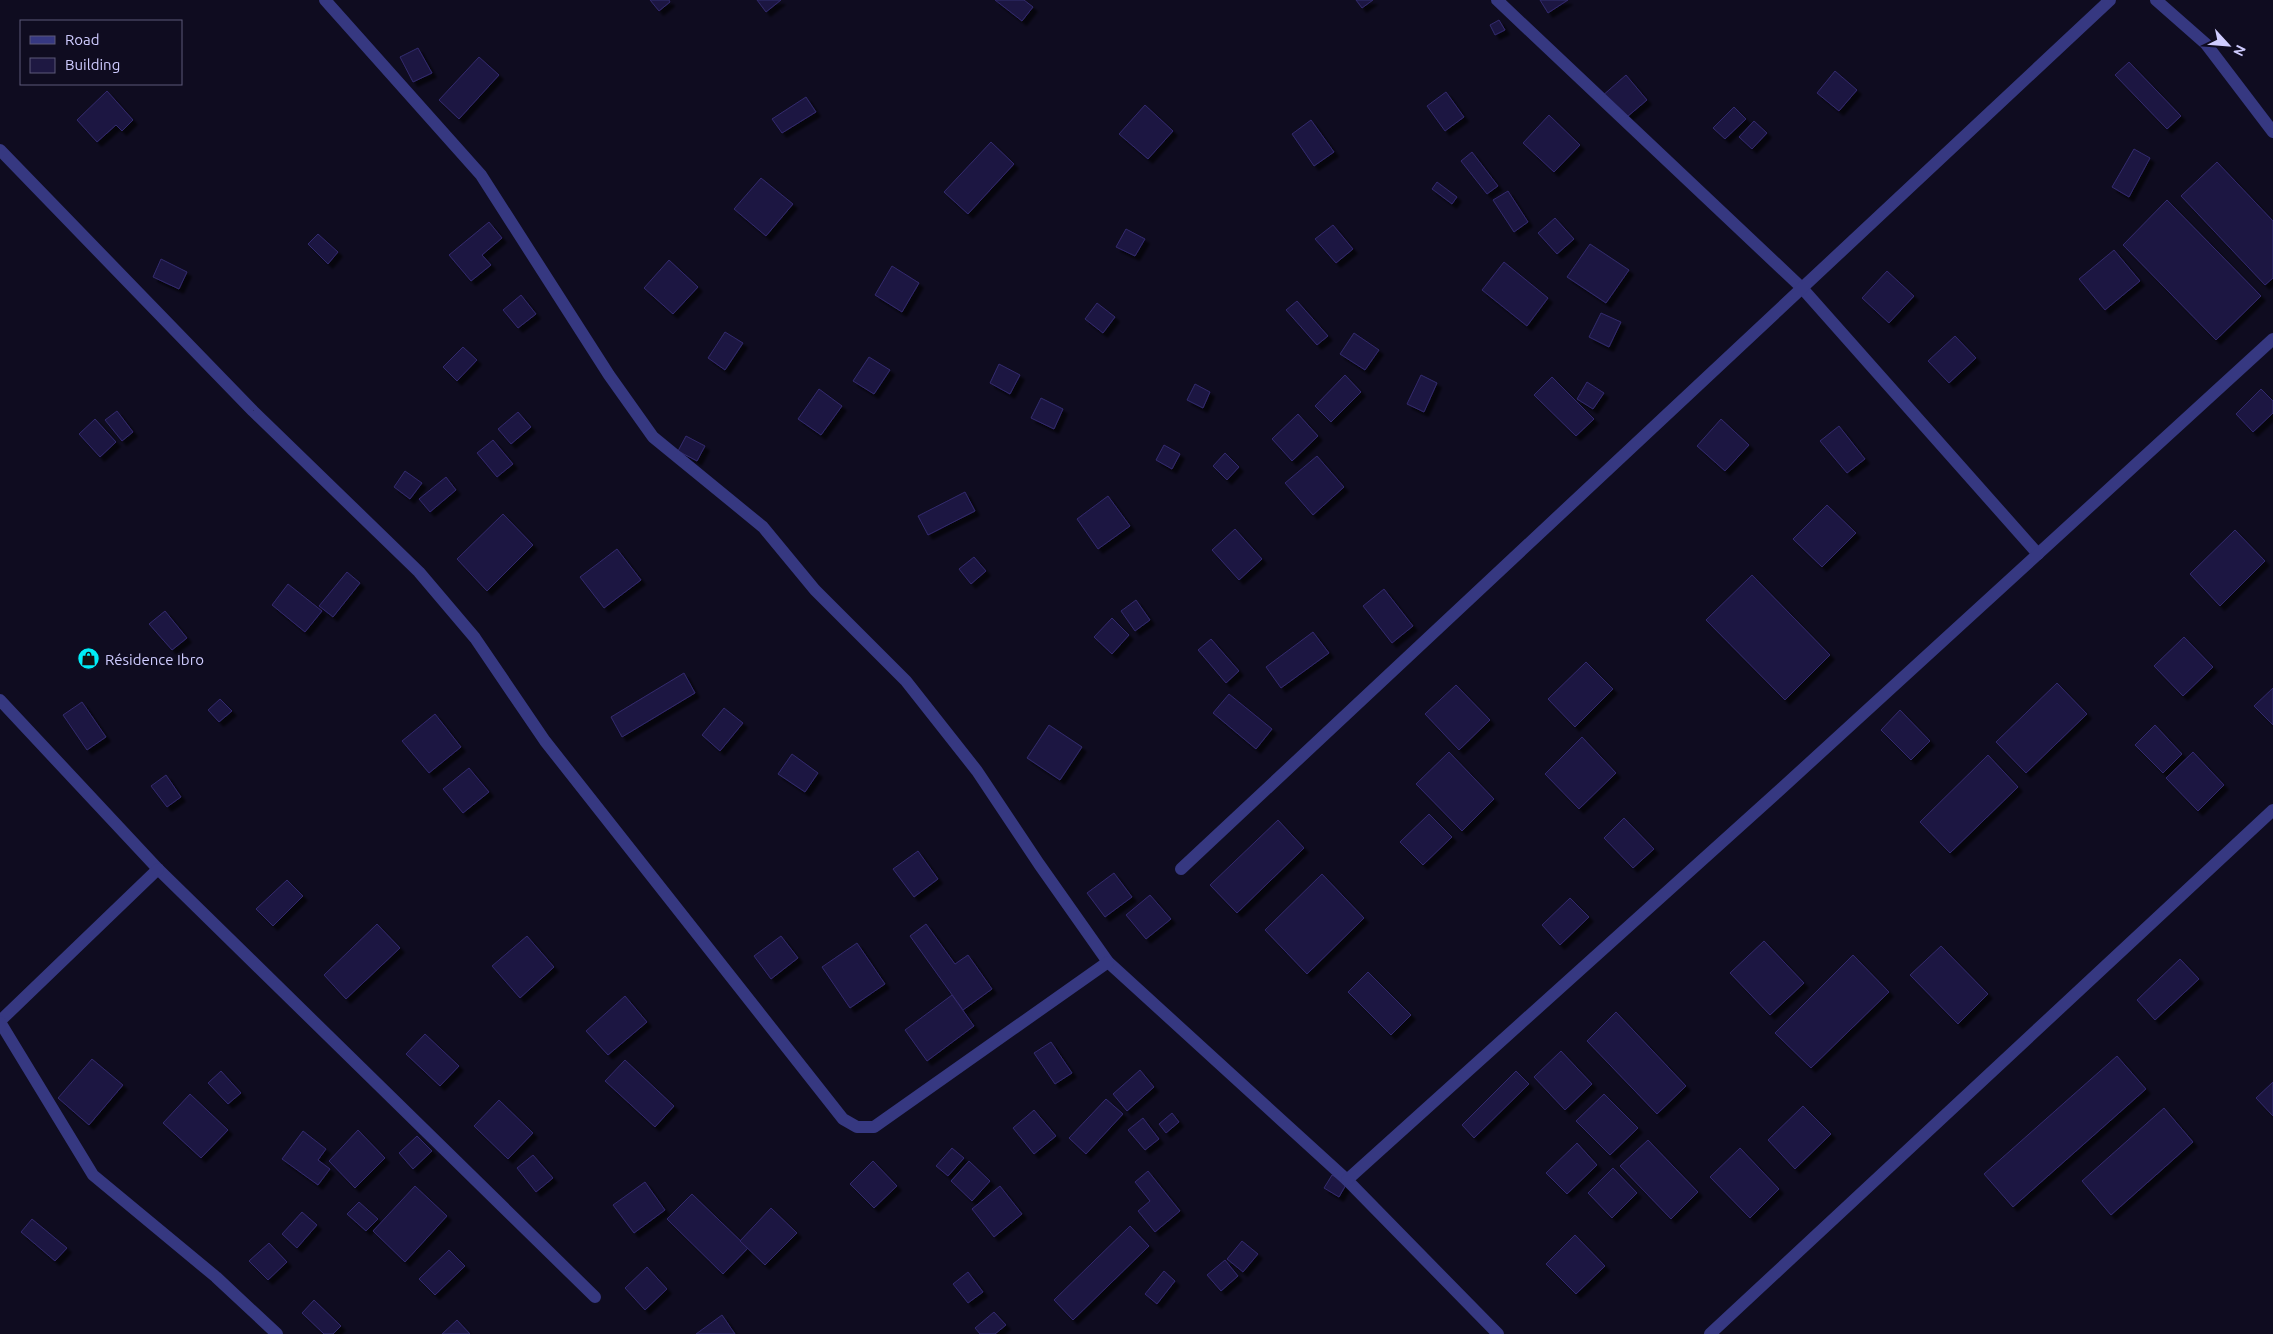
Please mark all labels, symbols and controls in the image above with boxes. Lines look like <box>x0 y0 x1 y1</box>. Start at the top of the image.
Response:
legend <box>20 20 182 85</box>
north arrow <box>2203 20 2253 70</box>
text: Road <box>65 31 100 48</box>
text: N <box>2230 42 2249 59</box>
text: Building <box>65 56 120 73</box>
shop icon: Résidence Ibro <box>77 647 101 671</box>
place label: Résidence Ibro <box>105 651 204 668</box>

